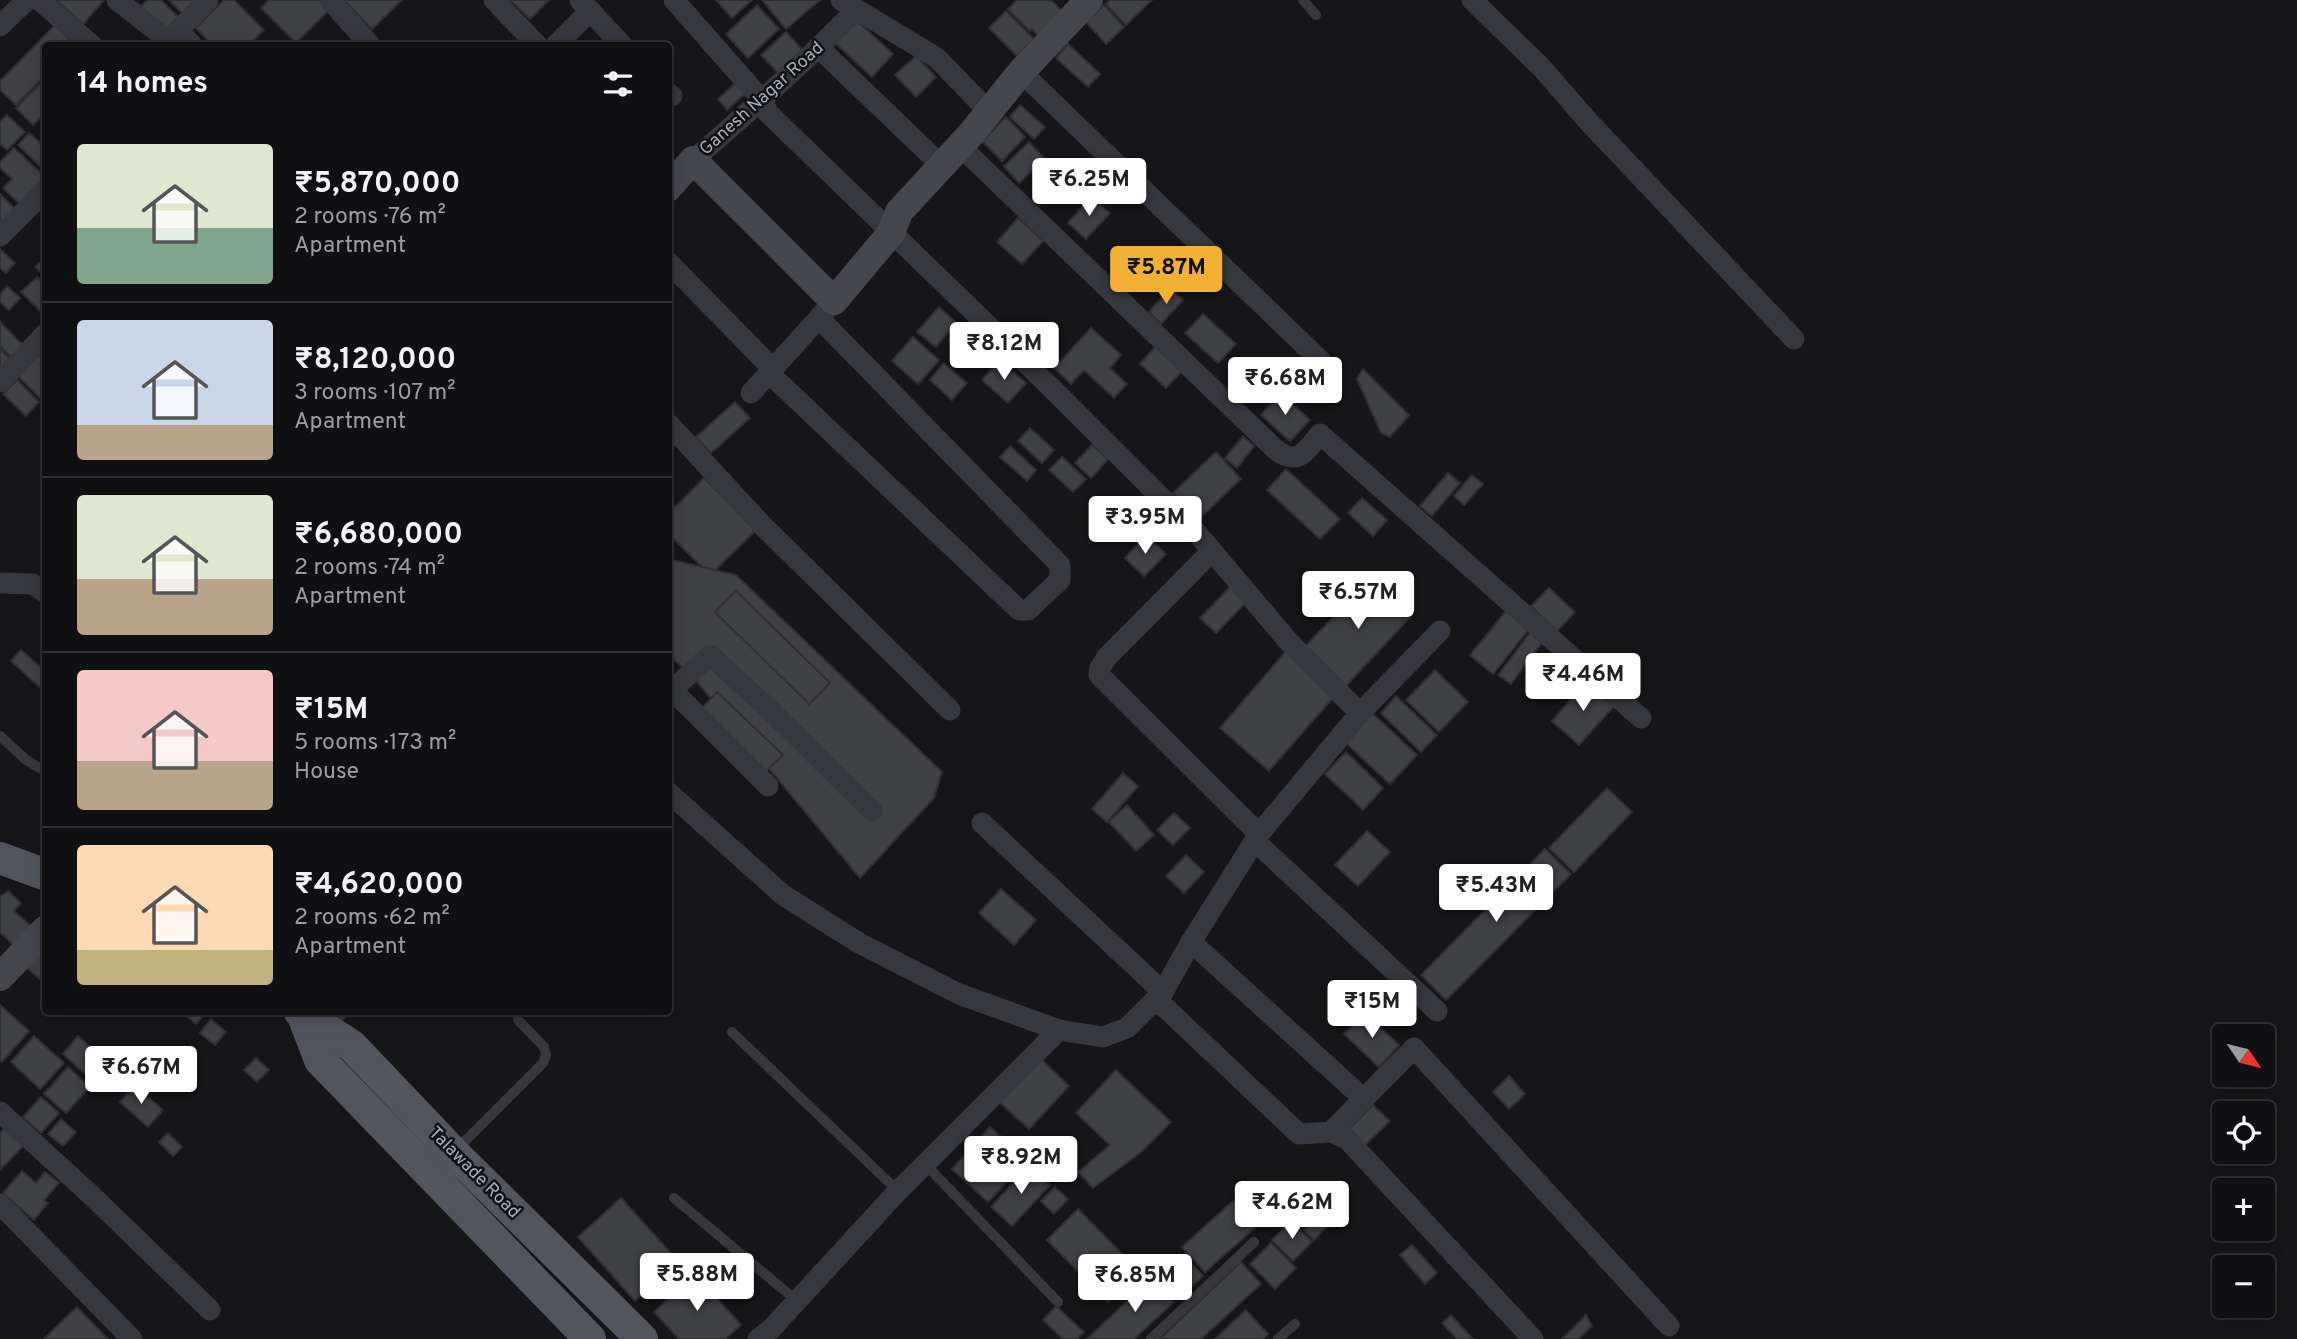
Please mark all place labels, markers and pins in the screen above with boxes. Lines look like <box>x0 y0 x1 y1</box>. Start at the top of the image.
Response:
pin: ₹6.25M <box>1032 158 1146 218</box>
pin: ₹5.87M <box>1109 246 1223 306</box>
pin: ₹8.12M <box>947 322 1061 382</box>
pin: ₹6.68M <box>1228 358 1342 417</box>
pin: ₹3.95M <box>1088 496 1202 556</box>
pin: ₹6.57M <box>1301 572 1415 631</box>
pin: ₹4.46M <box>1526 654 1640 713</box>
pin: ₹5.43M <box>1439 864 1553 924</box>
pin: ₹15M <box>1331 981 1413 1040</box>
pin: ₹6.67M <box>84 1046 198 1106</box>
pin: ₹8.92M <box>964 1136 1078 1196</box>
pin: ₹4.62M <box>1235 1182 1349 1241</box>
pin: ₹5.88M <box>640 1254 754 1313</box>
pin: ₹6.85M <box>1078 1254 1192 1314</box>

